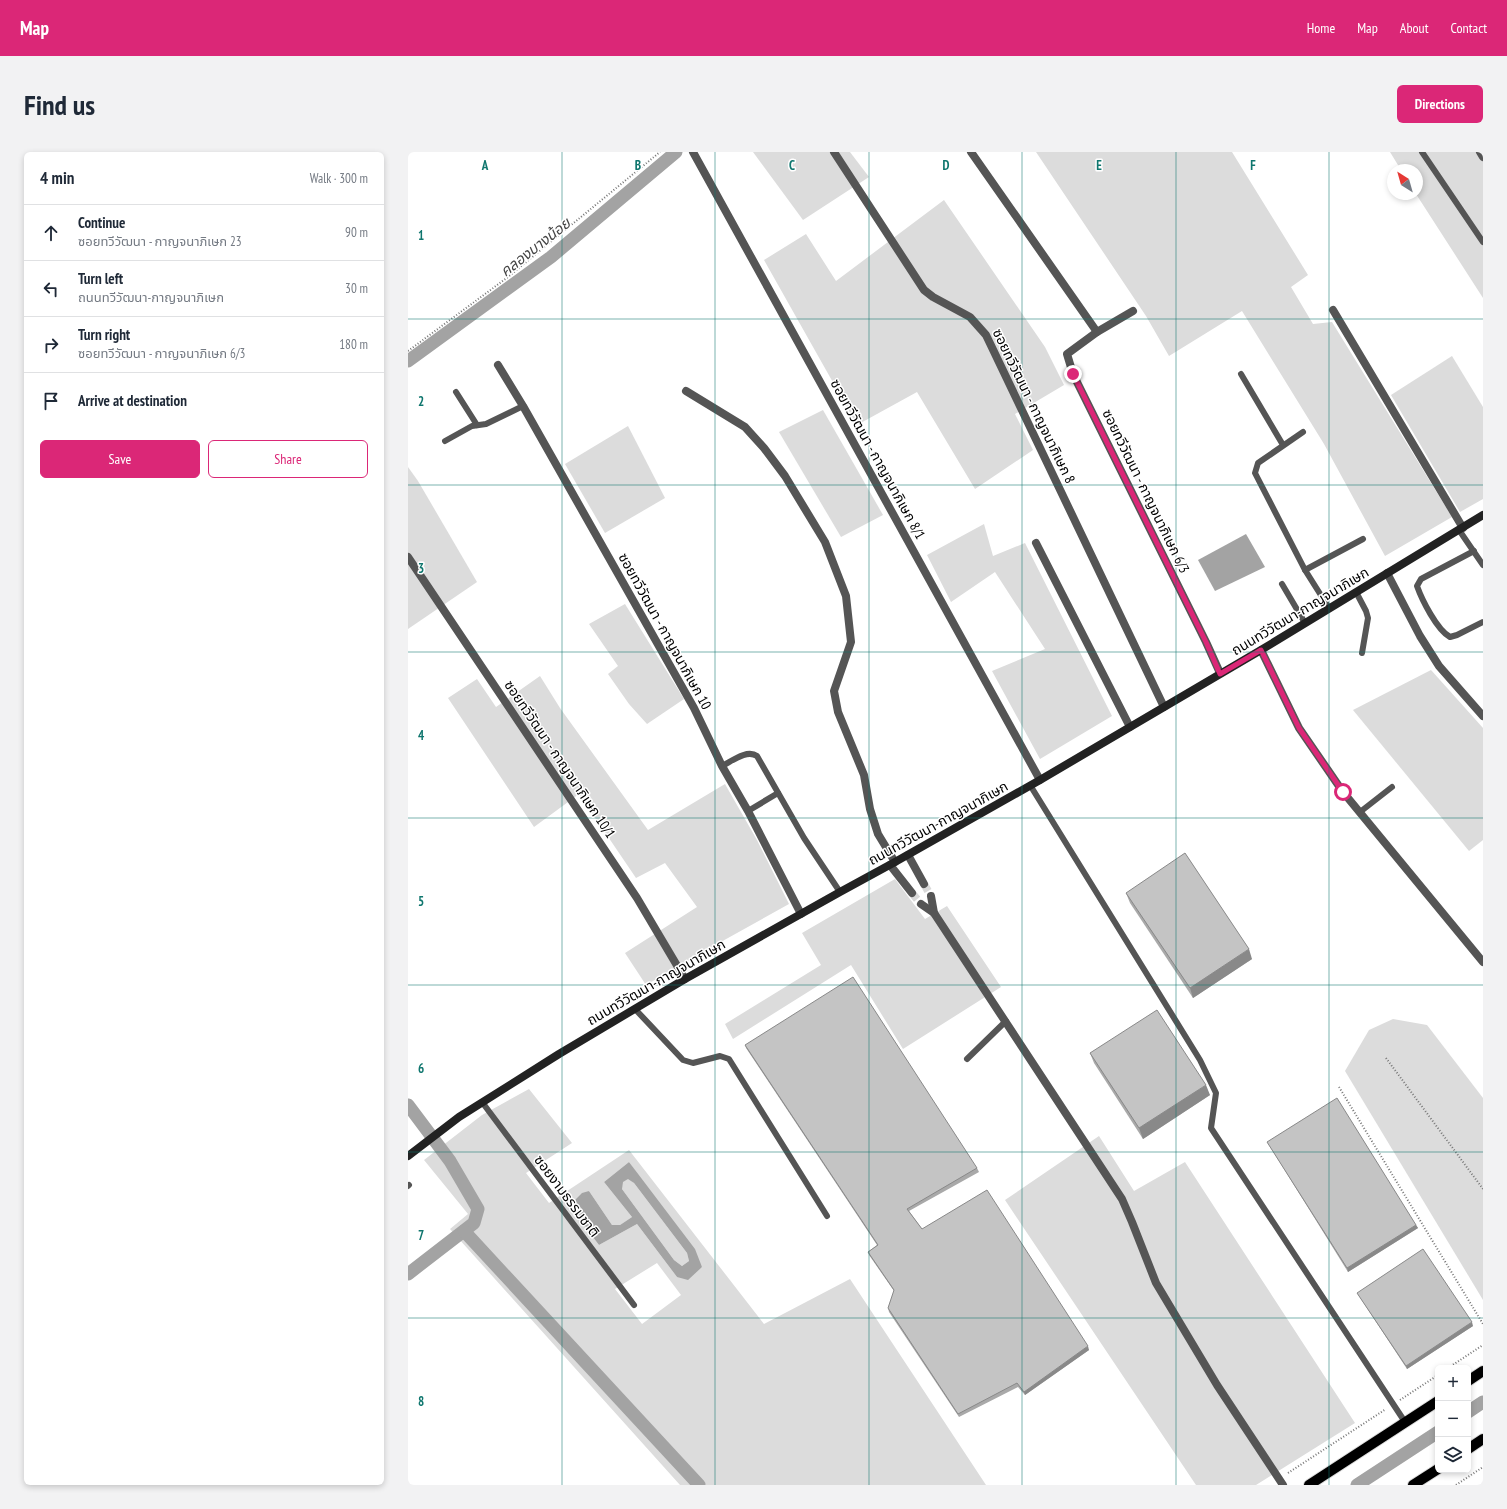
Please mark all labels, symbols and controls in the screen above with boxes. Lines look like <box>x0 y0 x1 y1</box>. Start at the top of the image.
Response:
text: Map <box>20 16 49 40</box>
text: Home <box>1307 19 1335 37</box>
text: Map <box>1357 19 1378 37</box>
text: About <box>1400 19 1429 37</box>
text: Contact <box>1451 19 1487 37</box>
button: Directions <box>1397 85 1483 123</box>
text: Find us <box>24 86 95 123</box>
text: A <box>481 157 489 174</box>
text: B <box>635 157 641 174</box>
text: C <box>789 157 795 174</box>
text: D <box>943 157 950 174</box>
text: E <box>1096 157 1102 174</box>
text: F <box>1250 157 1256 174</box>
north arrow <box>1387 164 1423 200</box>
text: 4 min <box>40 167 74 189</box>
text: Walk · 300 m <box>310 170 368 187</box>
text: Continue <box>78 213 125 232</box>
water label: คลองบางน้อย <box>496 213 575 280</box>
icon: ahead <box>40 222 62 244</box>
text: 90 m <box>345 224 368 241</box>
text: 1 <box>418 227 424 244</box>
text: ซอยทวีวัฒนา - กาญจนาภิเษก 23 <box>78 233 242 250</box>
text: Turn left <box>78 269 123 288</box>
icon: left <box>40 278 62 300</box>
text: 30 m <box>345 280 368 297</box>
text: ถนนทวีวัฒนา-กาญจนาภิเษก <box>78 289 224 306</box>
text: Turn right <box>78 325 130 344</box>
street label: ซอยทวีวัฒนา - กาญจนาภิเษก 8 <box>989 326 1079 486</box>
icon: right <box>40 334 62 356</box>
text: 180 m <box>339 336 368 353</box>
text: ซอยทวีวัฒนา - กาญจนาภิเษก 6/3 <box>78 345 245 362</box>
route end <box>1064 365 1082 383</box>
street label: ซอยทวีวัฒนา - กาญจนาภิเษก 8/1 <box>826 376 930 542</box>
icon: arrive <box>40 390 62 412</box>
text: Arrive at destination <box>78 391 187 410</box>
text: 2 <box>418 393 424 410</box>
street label: ซอยทวีวัฒนา - กาญจนาภิเษก 6/3 <box>1098 406 1194 576</box>
button: Save <box>40 440 200 478</box>
button: Share <box>208 440 368 478</box>
street label: ซอยทวีวัฒนา - กาญจนาภิเษก 10 <box>614 550 716 712</box>
text: 3 <box>418 560 424 577</box>
street label: ถนนทวีวัฒนา-กาญจนาภิเษก <box>1228 563 1372 659</box>
street label: ซอยทวีวัฒนา - กาญจนาภิเษก 10/1 <box>500 677 620 841</box>
text: 4 <box>418 727 425 744</box>
street label: ถนนทวีวัฒนา-กาญจนาภิเษก <box>865 777 1011 869</box>
route start <box>1334 783 1352 801</box>
text: 5 <box>418 893 424 910</box>
street label: ถนนทวีวัฒนา-กาญจนาภิเษก <box>583 935 729 1029</box>
text: 6 <box>418 1060 424 1077</box>
street label: ซอยงามธรรมชาติ <box>530 1151 604 1241</box>
text: 7 <box>418 1227 424 1244</box>
map controls <box>1435 1365 1471 1473</box>
button: + <box>1435 1365 1471 1401</box>
text: 8 <box>418 1393 424 1410</box>
button: − <box>1435 1401 1471 1437</box>
button: layers <box>1435 1437 1471 1473</box>

